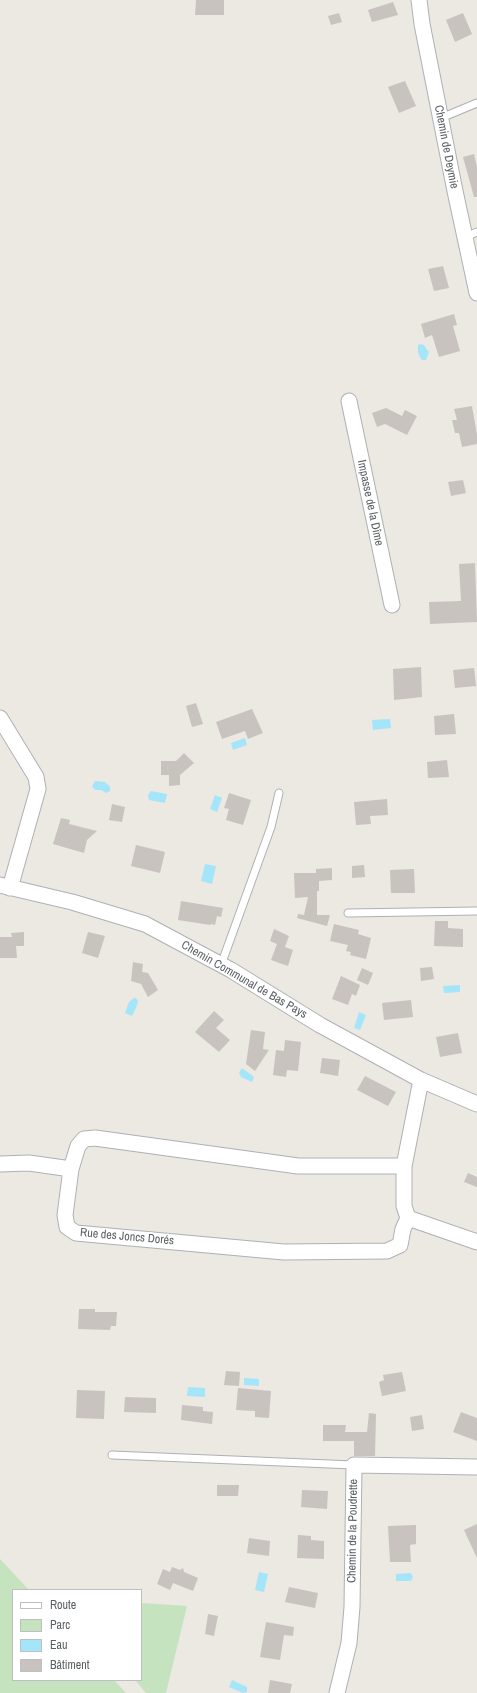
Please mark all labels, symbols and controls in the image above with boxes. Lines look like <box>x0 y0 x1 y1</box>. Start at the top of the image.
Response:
street label: Chemin de Deymie <box>431 104 461 190</box>
street label: Impasse de la Dîme <box>354 459 386 547</box>
street label: Chemin Communal de Bas Pays <box>179 938 309 1022</box>
street label: Rue des Joncs Dorés <box>80 1226 174 1248</box>
street label: Chemin de la Poudrette <box>345 1479 361 1583</box>
legend <box>12 1589 142 1681</box>
text: Route <box>50 1597 76 1613</box>
text: Parc <box>50 1617 70 1633</box>
text: Eau <box>50 1637 68 1653</box>
text: Bâtiment <box>50 1657 89 1673</box>

